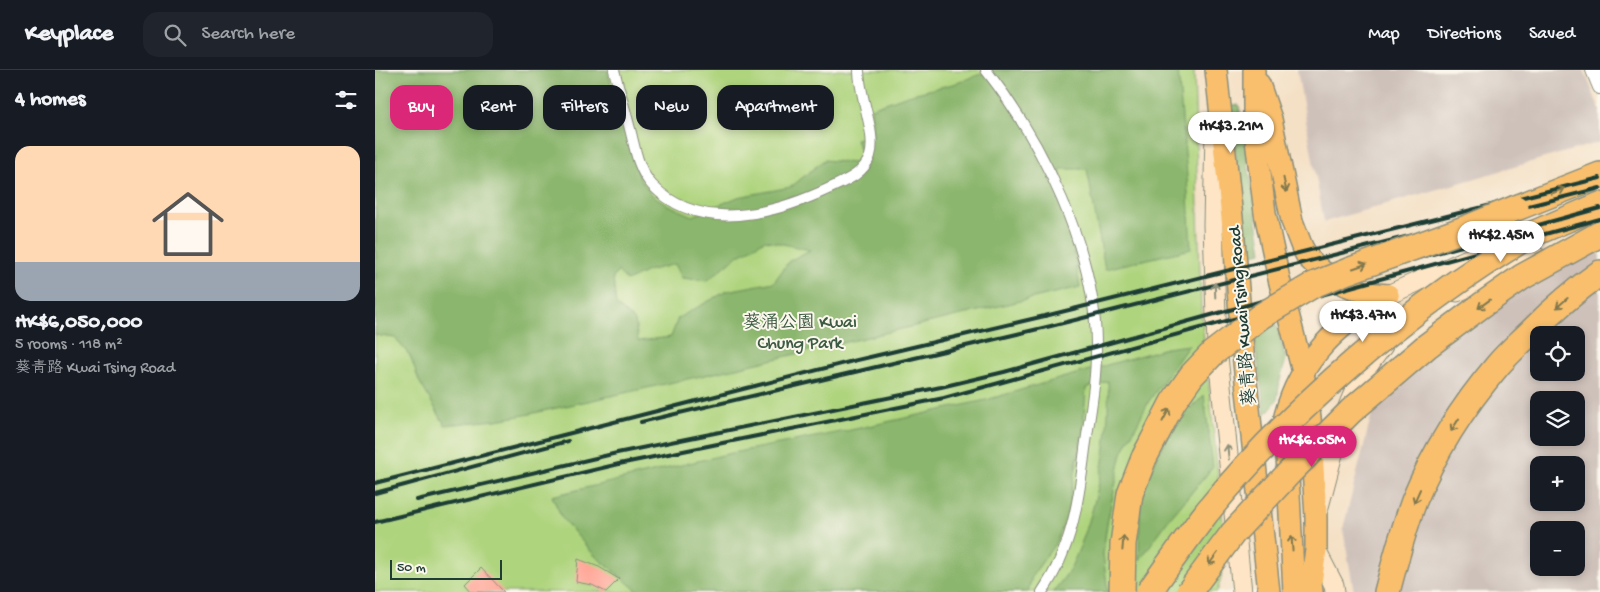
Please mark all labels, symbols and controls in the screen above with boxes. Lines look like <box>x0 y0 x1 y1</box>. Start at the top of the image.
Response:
search box <box>143 12 493 57</box>
text: Keyplace <box>25 20 113 49</box>
icon: search <box>161 21 189 49</box>
text: Search here <box>201 23 295 46</box>
text: Map <box>1368 24 1400 45</box>
text: Directions <box>1428 24 1501 45</box>
text: Saved <box>1529 24 1575 45</box>
chip: Buy <box>390 85 453 130</box>
chip: Rent <box>463 85 533 130</box>
chip: Filters <box>543 85 626 130</box>
chip: New <box>636 85 707 130</box>
chip: Apartment <box>717 85 834 130</box>
icon: filters <box>332 86 360 114</box>
text: 4 homes <box>15 88 86 113</box>
pin: HK$3.21M <box>1179 112 1283 154</box>
text: HK$3.21M <box>1199 118 1263 137</box>
one-way arrow <box>1281 176 1290 192</box>
icon: home <box>143 179 233 269</box>
one-way arrow <box>1550 186 1565 195</box>
pin: HK$2.45M <box>1449 220 1553 263</box>
street label: 葵青路 Kwai Tsing Road <box>1224 224 1262 406</box>
text: HK$2.45M <box>1468 227 1534 246</box>
one-way arrow <box>1352 261 1368 271</box>
one-way arrow <box>1210 282 1220 298</box>
one-way arrow <box>1555 297 1568 309</box>
one-way arrow <box>1477 299 1491 309</box>
pin: HK$3.47M <box>1311 300 1415 343</box>
text: HK$3.47M <box>1330 307 1396 326</box>
text: HK$6,050,000 <box>15 311 143 336</box>
park label: 葵涌公園 Kwai Chung Park <box>743 312 857 355</box>
map controls <box>1530 326 1585 576</box>
button: locate <box>1530 326 1585 381</box>
text: 5 rooms · 118 m² <box>15 336 123 355</box>
text: 葵青路 Kwai Tsing Road <box>15 360 175 379</box>
button: layers <box>1530 391 1585 446</box>
one-way arrow <box>1162 408 1172 423</box>
one-way arrow <box>1449 417 1459 431</box>
pin: HK$6.05M <box>1260 426 1364 468</box>
text: HK$6.05M <box>1279 432 1345 451</box>
one-way arrow <box>1223 444 1233 460</box>
button: + <box>1530 456 1585 511</box>
one-way arrow <box>1412 488 1421 503</box>
button: − <box>1530 521 1585 576</box>
one-way arrow <box>1118 536 1128 552</box>
one-way arrow <box>1288 536 1297 552</box>
one-way arrow <box>1208 552 1219 565</box>
scale bar <box>390 557 503 580</box>
text: 50 m <box>397 560 426 577</box>

